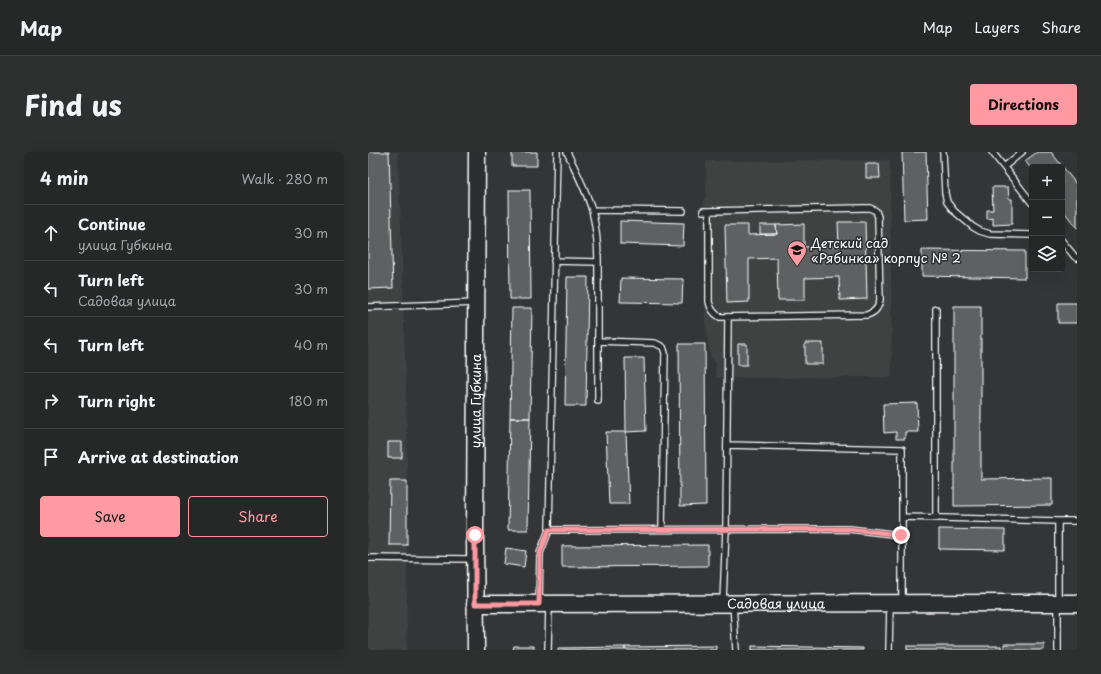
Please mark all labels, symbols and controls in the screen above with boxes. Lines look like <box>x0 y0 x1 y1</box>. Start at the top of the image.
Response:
text: Map <box>20 14 62 42</box>
text: Map <box>923 17 953 38</box>
text: Layers <box>975 17 1020 38</box>
text: Share <box>1042 17 1081 38</box>
text: Find us <box>24 83 122 126</box>
button: Directions <box>970 84 1077 125</box>
map controls <box>1029 164 1065 272</box>
button: + <box>1029 164 1065 200</box>
text: 4 min <box>40 165 88 191</box>
text: Walk · 280 m <box>241 169 328 188</box>
button: − <box>1029 200 1065 236</box>
text: Continue <box>78 212 146 235</box>
icon: ahead <box>40 222 62 244</box>
text: 30 m <box>294 223 328 242</box>
place label: Детский сад «Рябинка» корпус № 2 <box>810 233 961 267</box>
text: улица Губкина <box>78 235 172 254</box>
button: layers <box>1029 236 1065 272</box>
school or university icon: Детский сад «Рябинка» корпус № 2 <box>786 239 808 267</box>
text: Turn left <box>78 268 144 291</box>
icon: left <box>40 278 62 300</box>
text: 30 m <box>294 279 328 298</box>
text: Садовая улица <box>78 291 176 310</box>
text: Turn left <box>78 333 144 356</box>
icon: left <box>40 334 62 356</box>
text: 40 m <box>294 335 328 354</box>
street label: улица Губкина <box>465 353 485 448</box>
text: Turn right <box>78 389 155 412</box>
icon: right <box>40 390 62 412</box>
text: 180 m <box>289 391 328 410</box>
text: Arrive at destination <box>78 445 239 468</box>
icon: arrive <box>40 446 62 468</box>
button: Save <box>40 496 180 537</box>
button: Share <box>188 496 328 537</box>
route start <box>466 526 484 544</box>
route end <box>892 526 910 544</box>
street label: Садовая улица <box>727 593 826 613</box>

